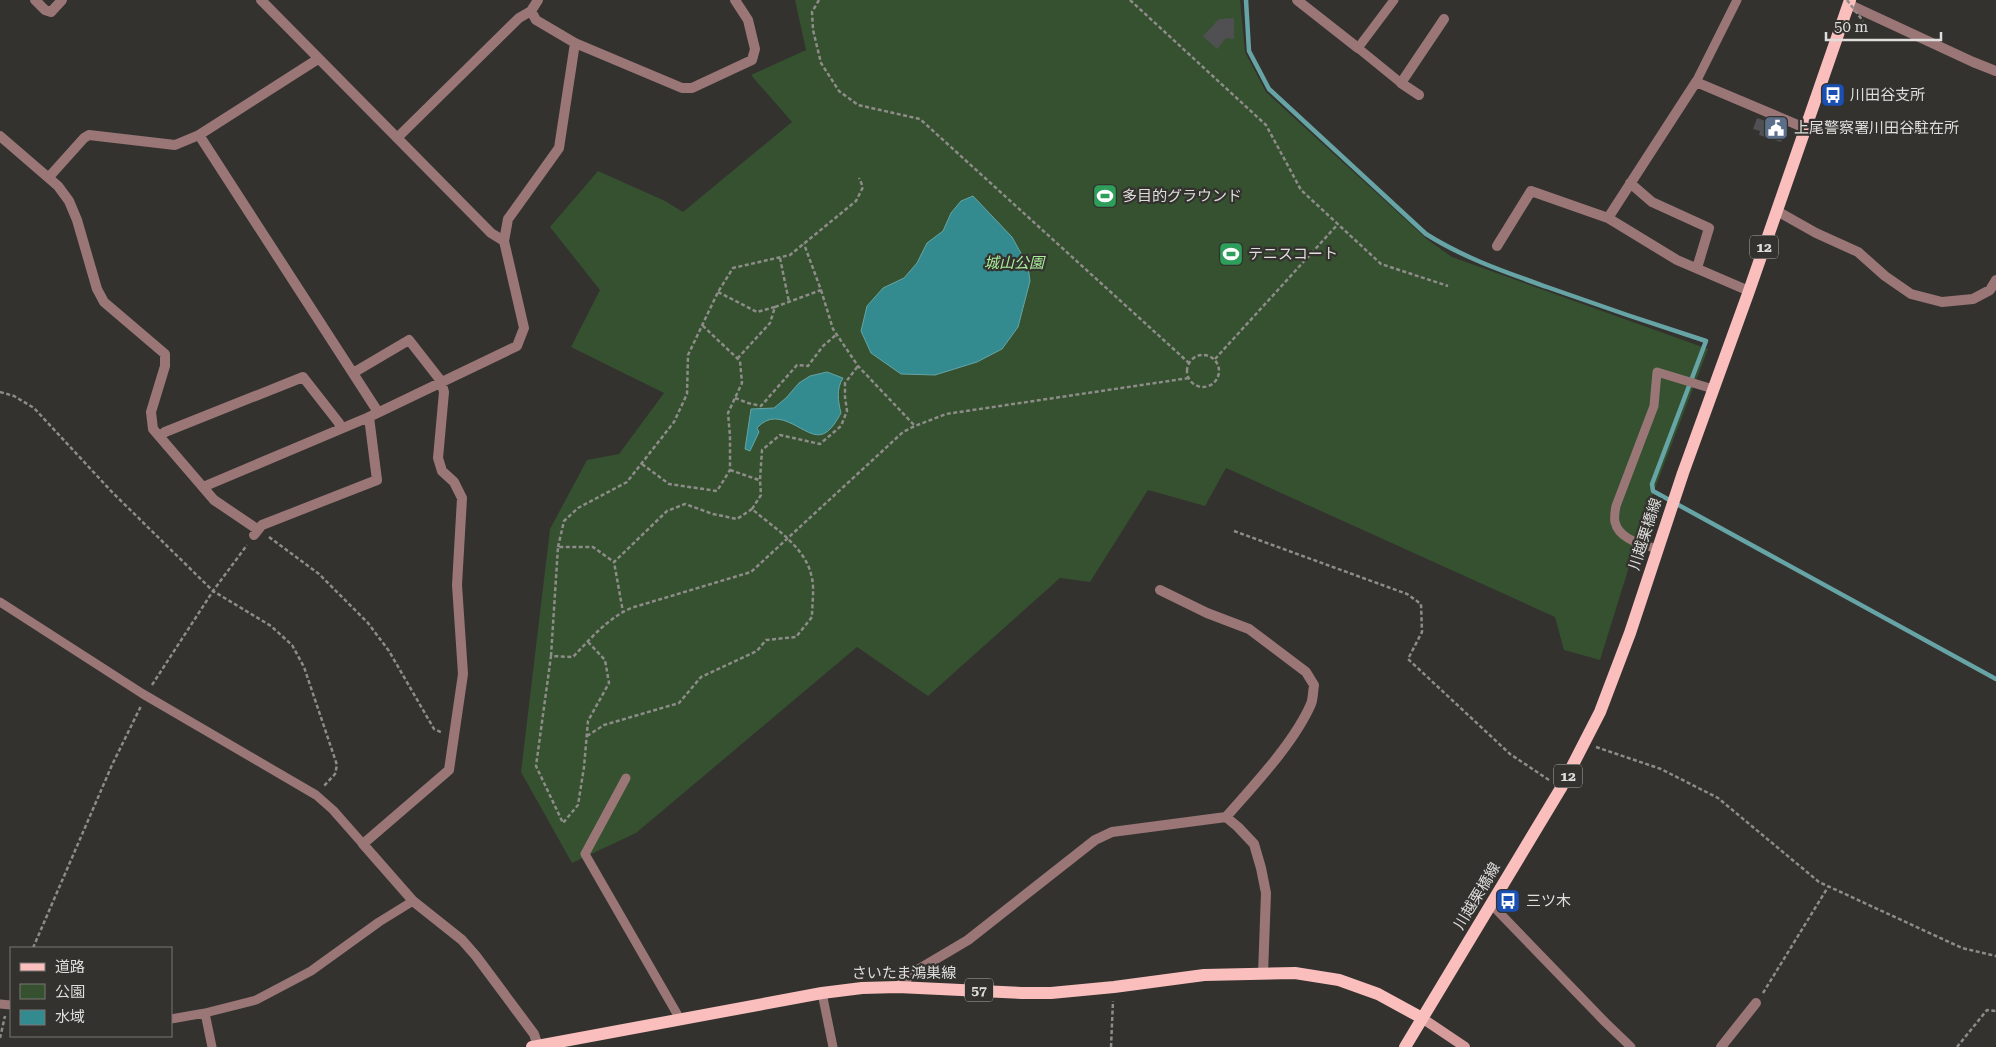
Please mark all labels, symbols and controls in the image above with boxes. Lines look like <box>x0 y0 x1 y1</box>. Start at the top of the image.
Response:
scale bar <box>1826 10 1941 42</box>
text: 50 m <box>1834 18 1869 36</box>
bus stop icon: 川田谷支所 <box>1820 82 1846 108</box>
place label: 川田谷支所 <box>1850 86 1925 104</box>
public building icon: 上尾警察署川田谷駐在所 <box>1763 115 1789 141</box>
place label: 上尾警察署川田谷駐在所 <box>1794 119 1959 137</box>
sports icon: 多目的グラウンド <box>1092 183 1118 209</box>
place label: 多目的グラウンド <box>1122 187 1242 205</box>
road number: 12 <box>1750 236 1778 258</box>
sports icon: テニスコート <box>1218 241 1244 267</box>
place label: テニスコート <box>1248 245 1338 263</box>
park label: 城山公園 <box>984 254 1046 272</box>
street label: 川越栗橋線 <box>1625 496 1665 572</box>
road number: 12 <box>1554 764 1582 788</box>
street label: 川越栗橋線 <box>1450 859 1504 933</box>
bus stop icon: 三ツ木 <box>1495 888 1521 914</box>
place label: 三ツ木 <box>1526 892 1571 910</box>
legend <box>10 947 172 1037</box>
text: 道路 <box>55 958 85 976</box>
street label: さいたま鴻巣線 <box>852 964 956 982</box>
road number: 57 <box>965 978 993 1002</box>
text: 公園 <box>55 983 85 1001</box>
text: 水域 <box>55 1008 85 1026</box>

